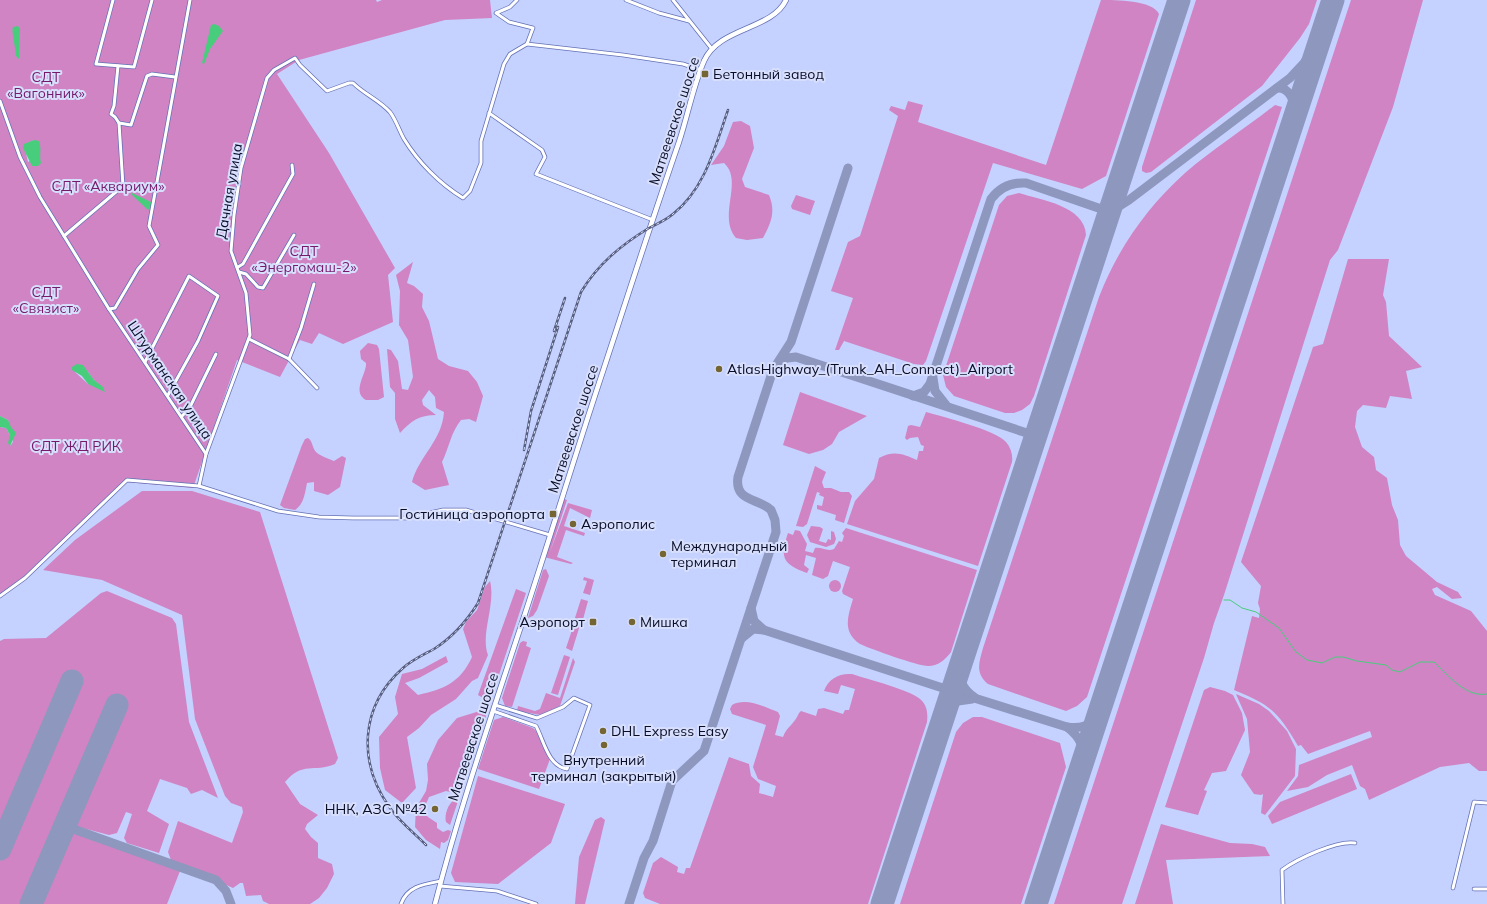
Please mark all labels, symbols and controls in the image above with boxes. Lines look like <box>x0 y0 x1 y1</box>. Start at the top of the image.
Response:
street label: Матвеевское шоссе <box>645 54 703 187</box>
place label: Бетонный завод <box>713 65 824 83</box>
park label: СДТ «Вагонник» <box>7 68 85 102</box>
marker: Бетонный завод <box>700 69 710 79</box>
street label: Дачная улица <box>212 142 246 240</box>
park label: СДТ «Аквариум» <box>52 177 164 195</box>
park label: СДТ «Энергомаш-2» <box>252 242 356 276</box>
park label: СДТ «Связист» <box>13 283 79 317</box>
street label: Штурманская улица <box>124 317 216 443</box>
place label: AtlasHighway_(Trunk_AH_Connect)_Airport <box>727 360 1013 378</box>
street label: Матвеевское шоссе <box>544 362 602 495</box>
marker: AtlasHighway_(Trunk_AH_Connect)_Airport <box>714 364 724 374</box>
park label: СДТ ЖД РИК <box>31 437 122 455</box>
place label: Гостиница аэропорта <box>399 505 545 523</box>
marker: Гостиница аэропорта <box>548 509 558 519</box>
place label: Аэрополис <box>581 515 655 533</box>
marker: Аэрополис <box>568 519 578 529</box>
place label: Международный терминал <box>671 537 787 571</box>
marker: Международный терминал <box>658 549 668 559</box>
place label: Аэропорт <box>519 613 586 631</box>
place label: Мишка <box>640 613 688 631</box>
marker: Аэропорт <box>588 617 598 627</box>
marker: Мишка <box>627 617 637 627</box>
street label: Матвеевское шоссе <box>444 670 502 803</box>
place label: DHL Express Easy <box>611 722 729 740</box>
marker: DHL Express Easy <box>598 726 608 736</box>
marker: Внутренний терминал (закрытый) <box>599 740 609 750</box>
place label: Внутренний терминал (закрытый) <box>531 751 677 785</box>
place label: ННК, АЗС №42 <box>325 800 427 818</box>
marker: ННК, АЗС №42 <box>430 804 440 814</box>

